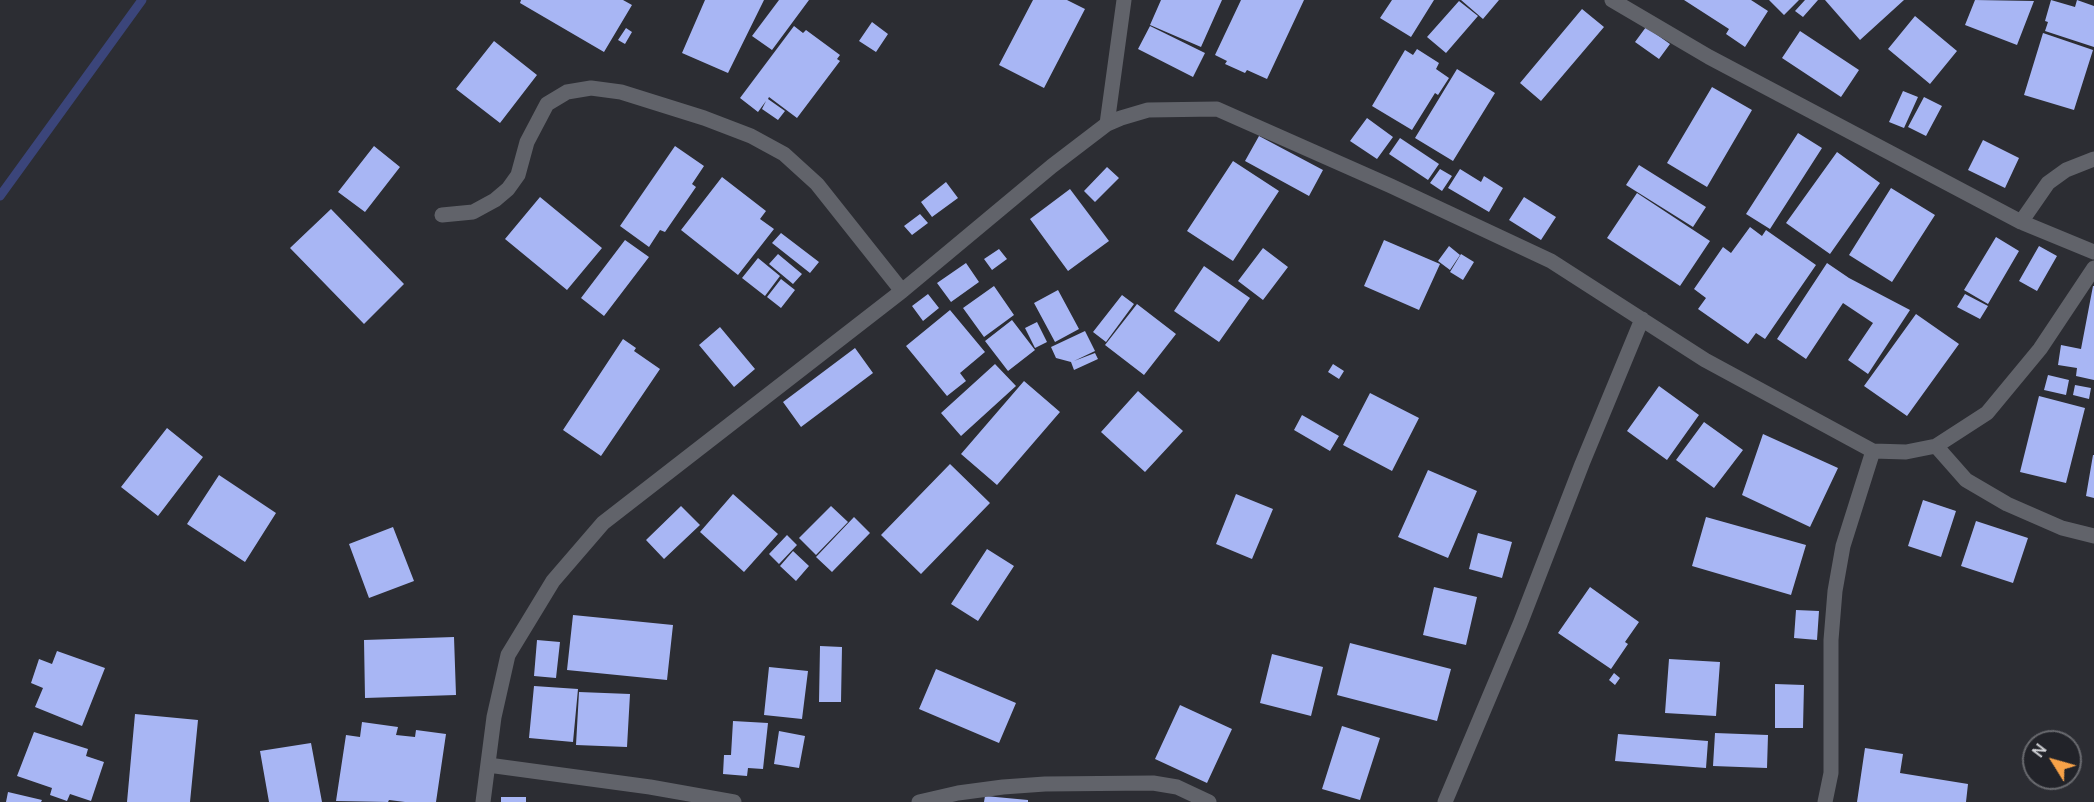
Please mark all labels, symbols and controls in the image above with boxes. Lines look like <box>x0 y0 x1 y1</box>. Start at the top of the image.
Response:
north arrow <box>2022 730 2082 790</box>
text: N <box>2027 739 2051 762</box>

